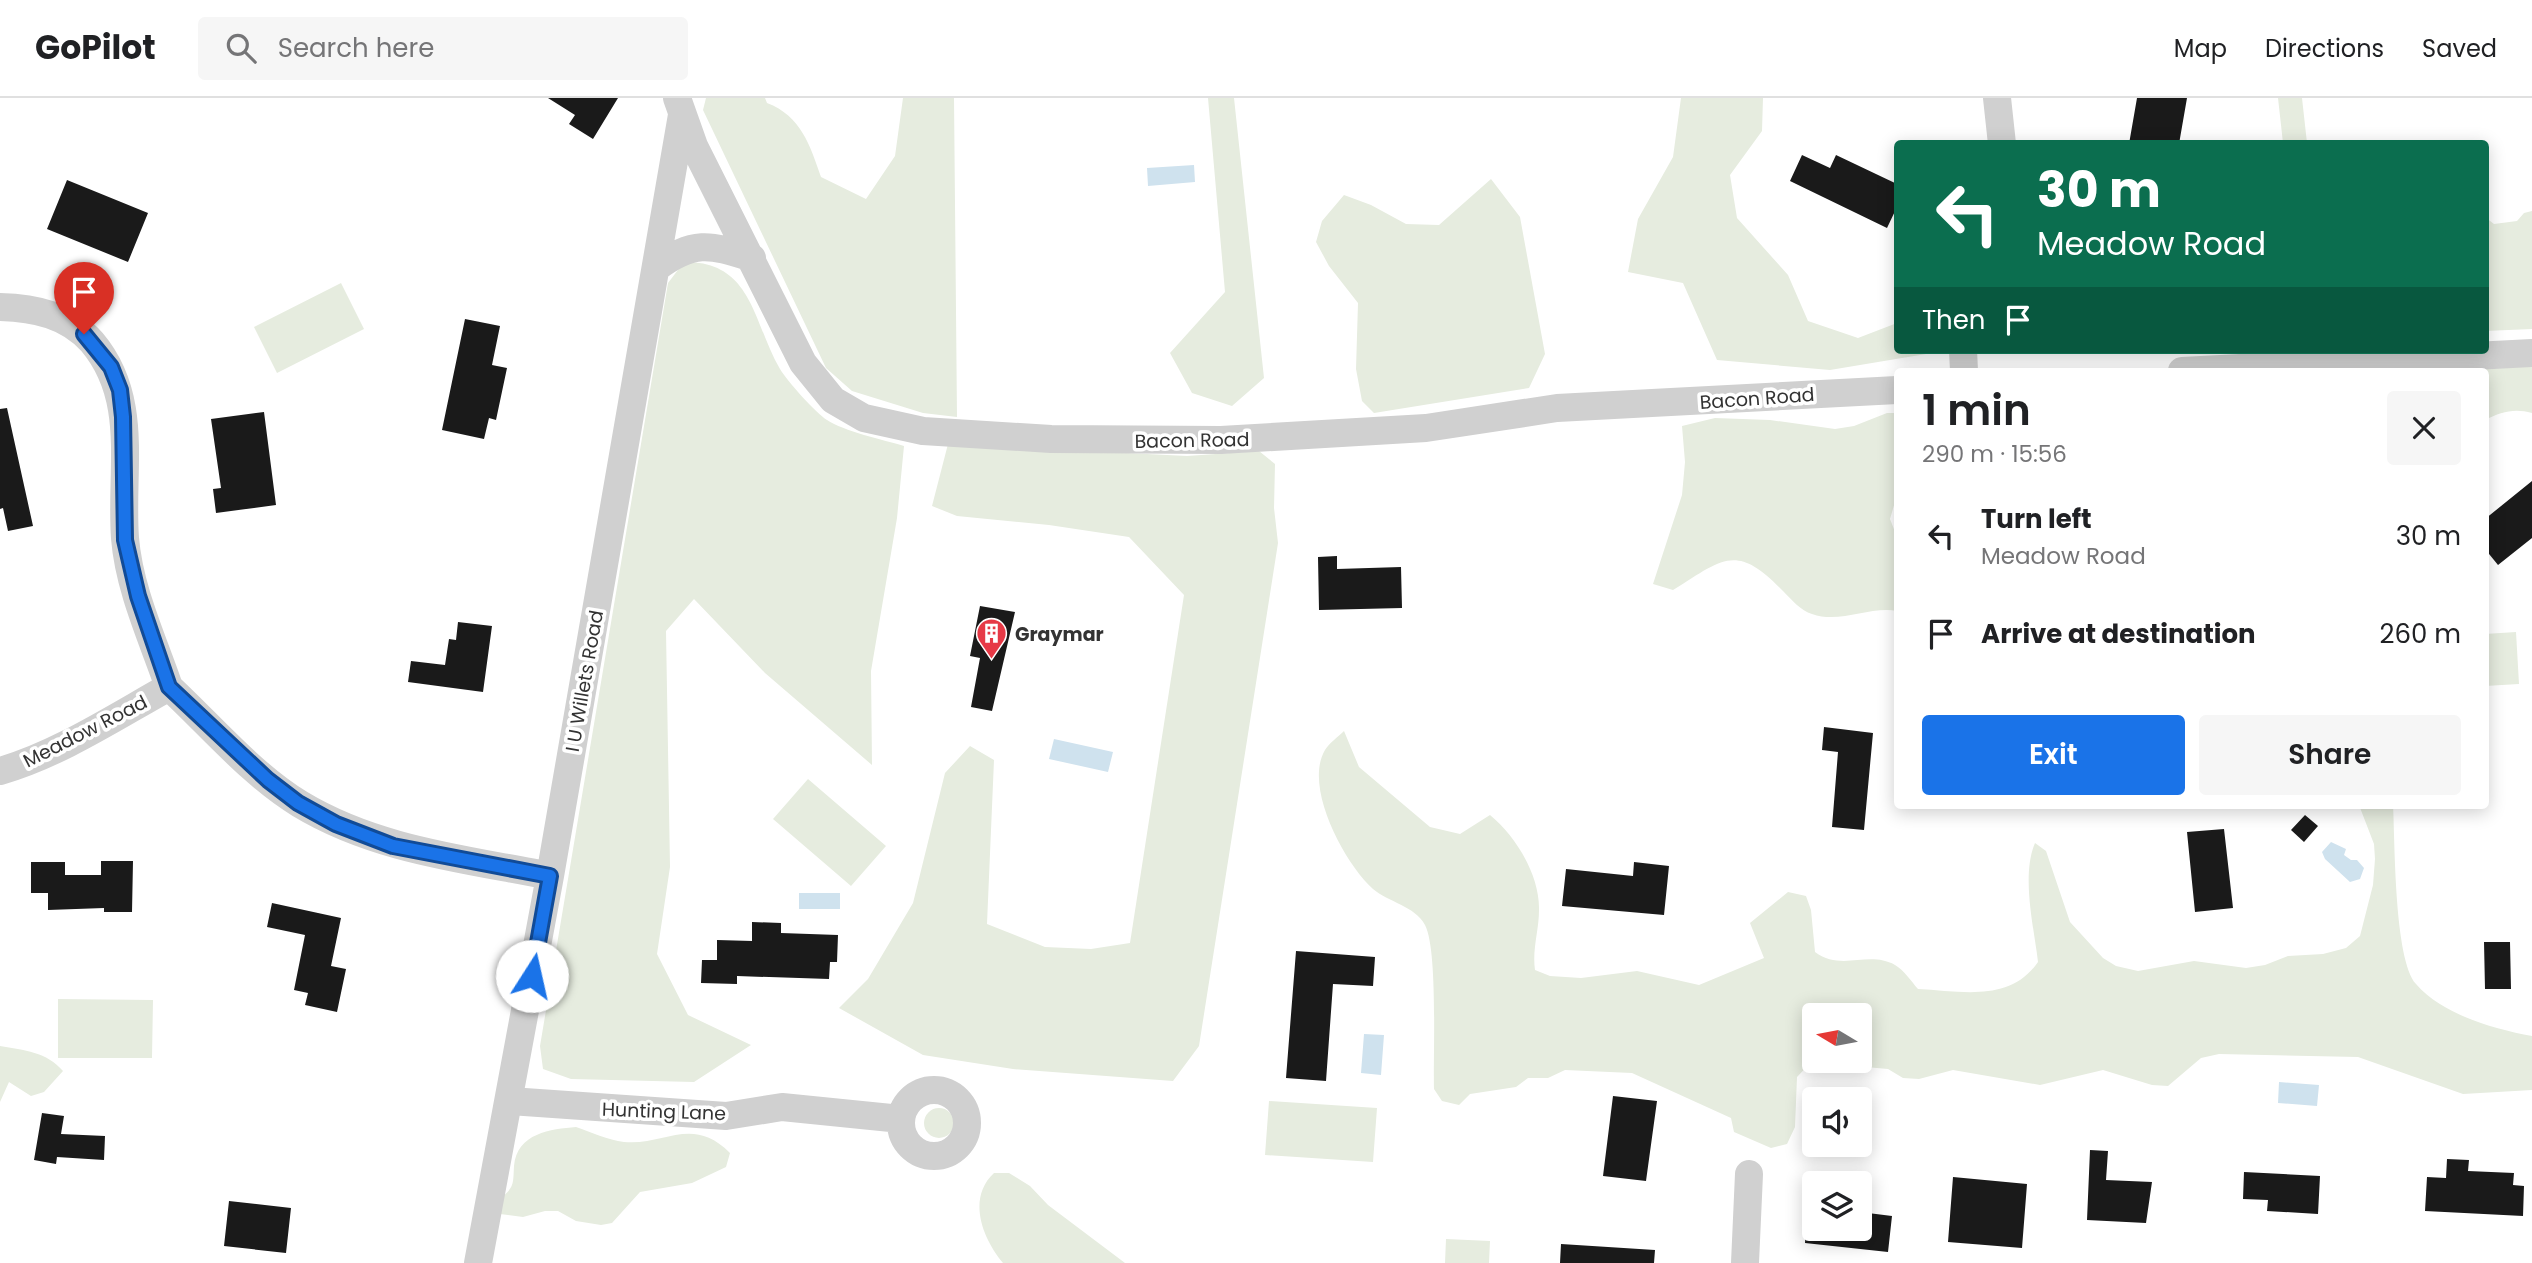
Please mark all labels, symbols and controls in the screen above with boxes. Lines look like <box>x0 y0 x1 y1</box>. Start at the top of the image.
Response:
search box <box>198 17 688 80</box>
text: GoPilot <box>35 24 156 71</box>
icon: search <box>222 29 260 67</box>
text: Search here <box>278 30 434 66</box>
text: Map <box>2174 32 2227 65</box>
text: Directions <box>2265 32 2384 65</box>
text: Saved <box>2422 32 2497 65</box>
text: 30 m <box>2037 156 2161 224</box>
icon: left <box>1922 168 2013 259</box>
text: Meadow Road <box>2037 221 2266 266</box>
pin <box>54 262 114 334</box>
icon: arrive <box>65 273 103 311</box>
icon: arrive <box>1999 301 2037 339</box>
text: Then <box>1922 302 1985 338</box>
street label: Bacon Road <box>1699 381 1815 416</box>
text: 1 min <box>1922 381 2031 440</box>
button: close <box>2387 391 2461 465</box>
street label: Bacon Road <box>1134 426 1250 455</box>
text: 290 m · 15:56 <box>1922 438 2067 470</box>
text: Turn left <box>1981 501 2092 537</box>
icon: left <box>1922 517 1960 555</box>
text: 30 m <box>2396 518 2461 554</box>
text: Meadow Road <box>1981 540 2146 572</box>
street label: I U Willets Road <box>559 608 610 754</box>
icon: arrive <box>1922 615 1960 653</box>
text: Arrive at destination <box>1981 616 2256 652</box>
text: 260 m <box>2379 616 2461 652</box>
building icon: Graymar <box>975 617 1009 661</box>
place label: Graymar <box>1015 621 1104 648</box>
street label: Meadow Road <box>18 689 152 774</box>
button: Exit <box>1922 715 2185 795</box>
button: Share <box>2199 715 2461 795</box>
position arrow <box>495 939 569 1013</box>
north arrow <box>1802 1003 1872 1073</box>
map controls <box>1802 1003 1872 1241</box>
button: sound <box>1802 1087 1872 1157</box>
street label: Hunting Lane <box>601 1096 726 1127</box>
button: layers <box>1802 1171 1872 1241</box>

